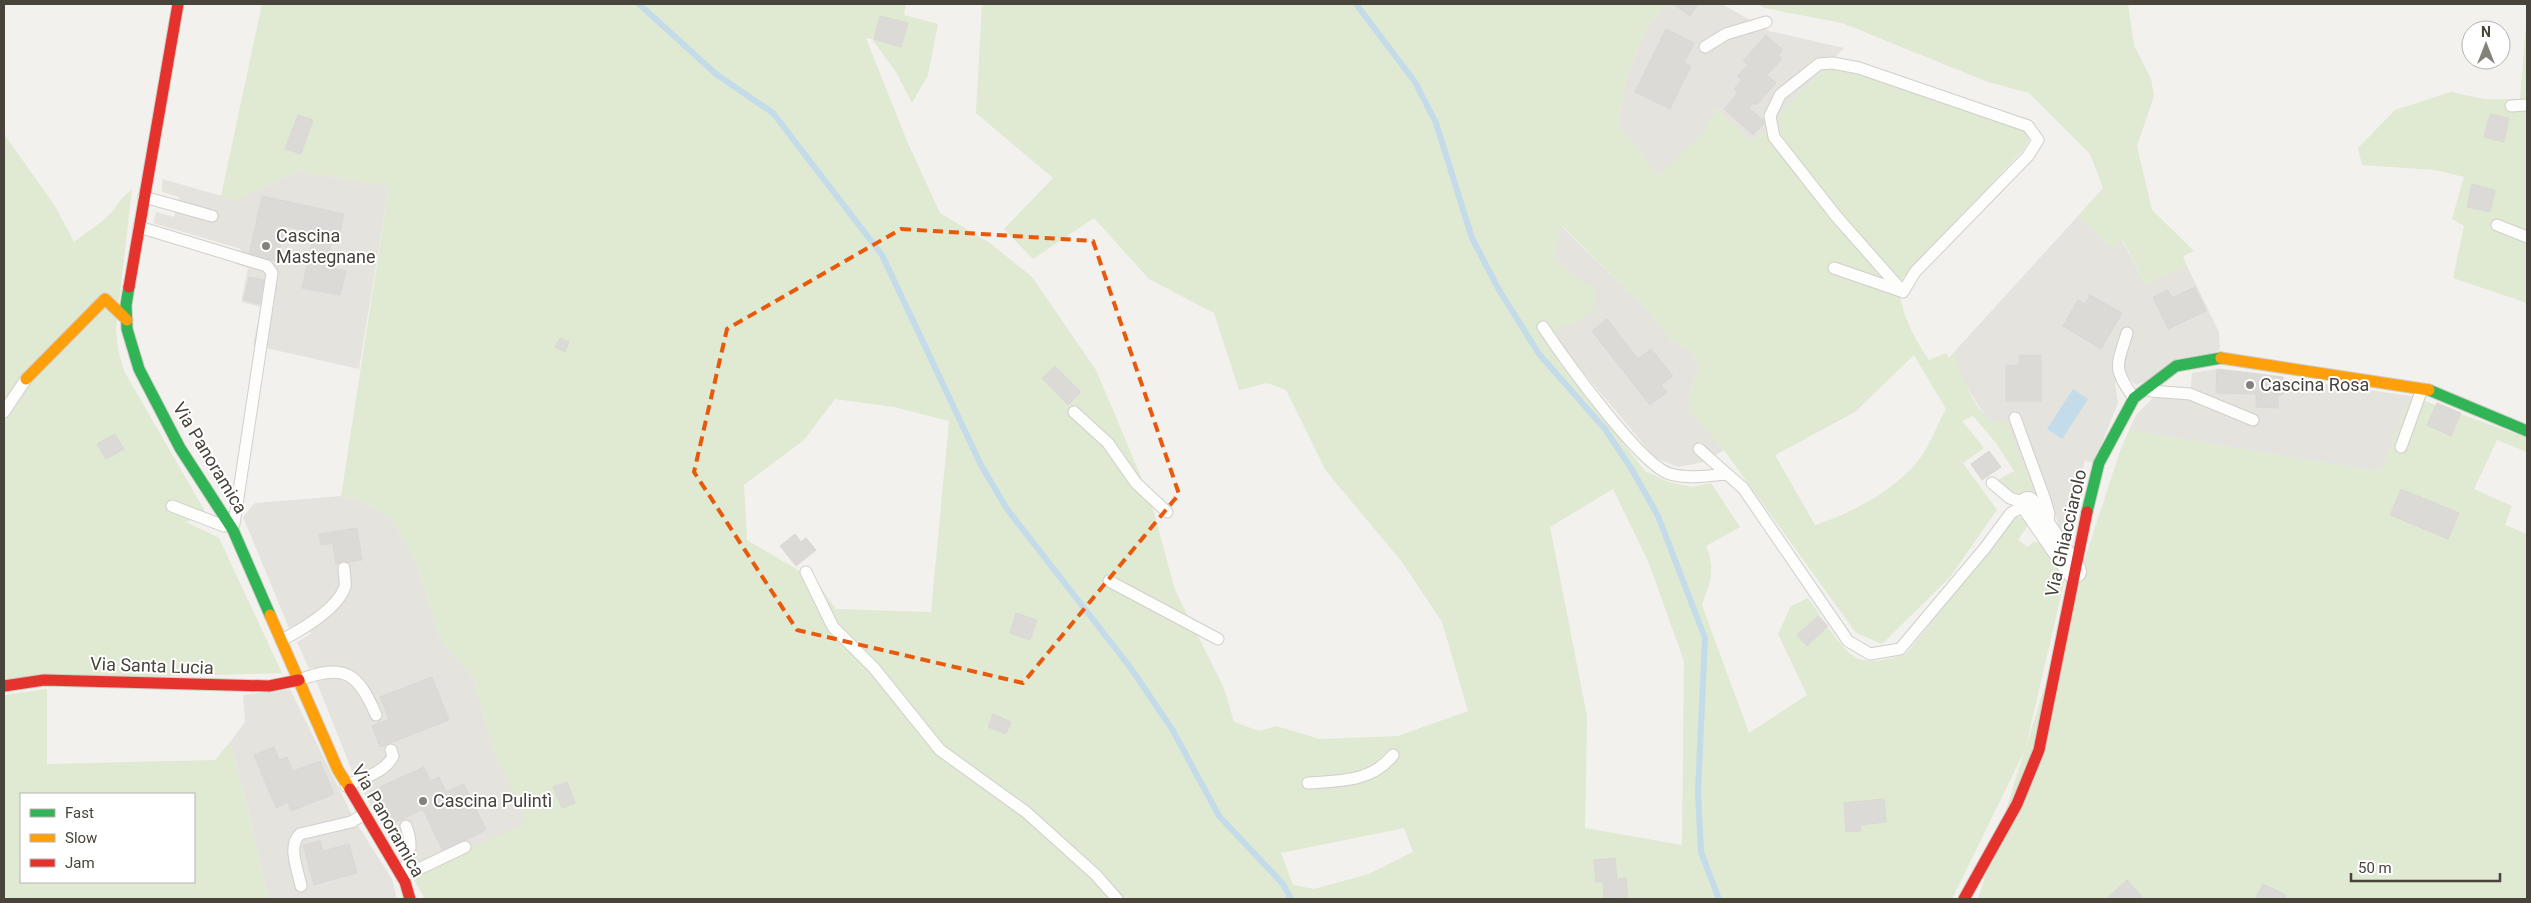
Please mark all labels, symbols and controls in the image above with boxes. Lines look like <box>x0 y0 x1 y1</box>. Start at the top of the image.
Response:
north arrow <box>2461 20 2511 70</box>
text: N <box>2481 24 2491 40</box>
place label: Cascina Mastegnane <box>276 225 376 267</box>
marker: Cascina Mastegnane <box>260 240 272 252</box>
place label: Cascina Rosa <box>2260 374 2369 395</box>
marker: Cascina Rosa <box>2244 379 2256 391</box>
street label: Via Panoramica <box>169 398 252 517</box>
street label: Via Ghiacciarolo <box>2041 467 2090 599</box>
street label: Via Santa Lucia <box>90 653 214 678</box>
street label: Via Panoramica <box>348 761 429 881</box>
place label: Cascina Pulintì <box>433 790 552 811</box>
legend <box>20 793 195 883</box>
marker: Cascina Pulintì <box>417 795 429 807</box>
text: Fast <box>65 804 94 822</box>
text: Slow <box>65 829 97 847</box>
scale bar <box>2351 850 2500 882</box>
text: Jam <box>65 854 95 872</box>
text: 50 m <box>2358 859 2392 877</box>

